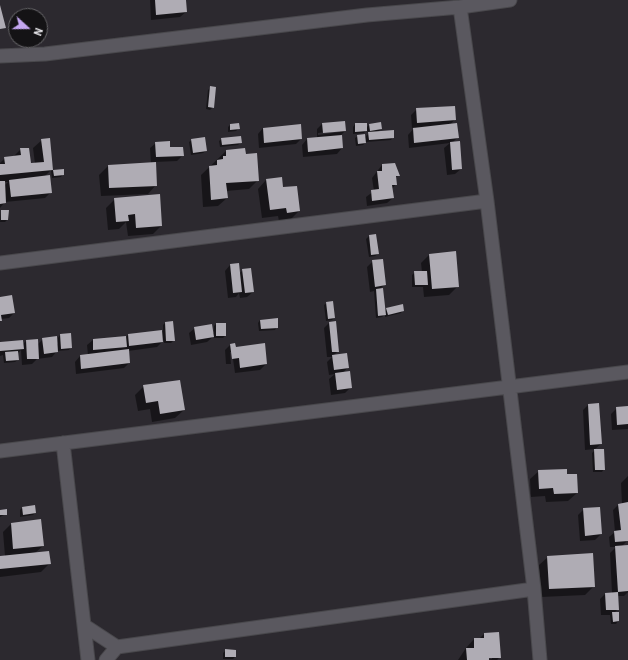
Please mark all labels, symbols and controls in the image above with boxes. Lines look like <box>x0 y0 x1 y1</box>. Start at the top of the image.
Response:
north arrow <box>8 8 48 48</box>
text: N <box>31 26 46 38</box>

